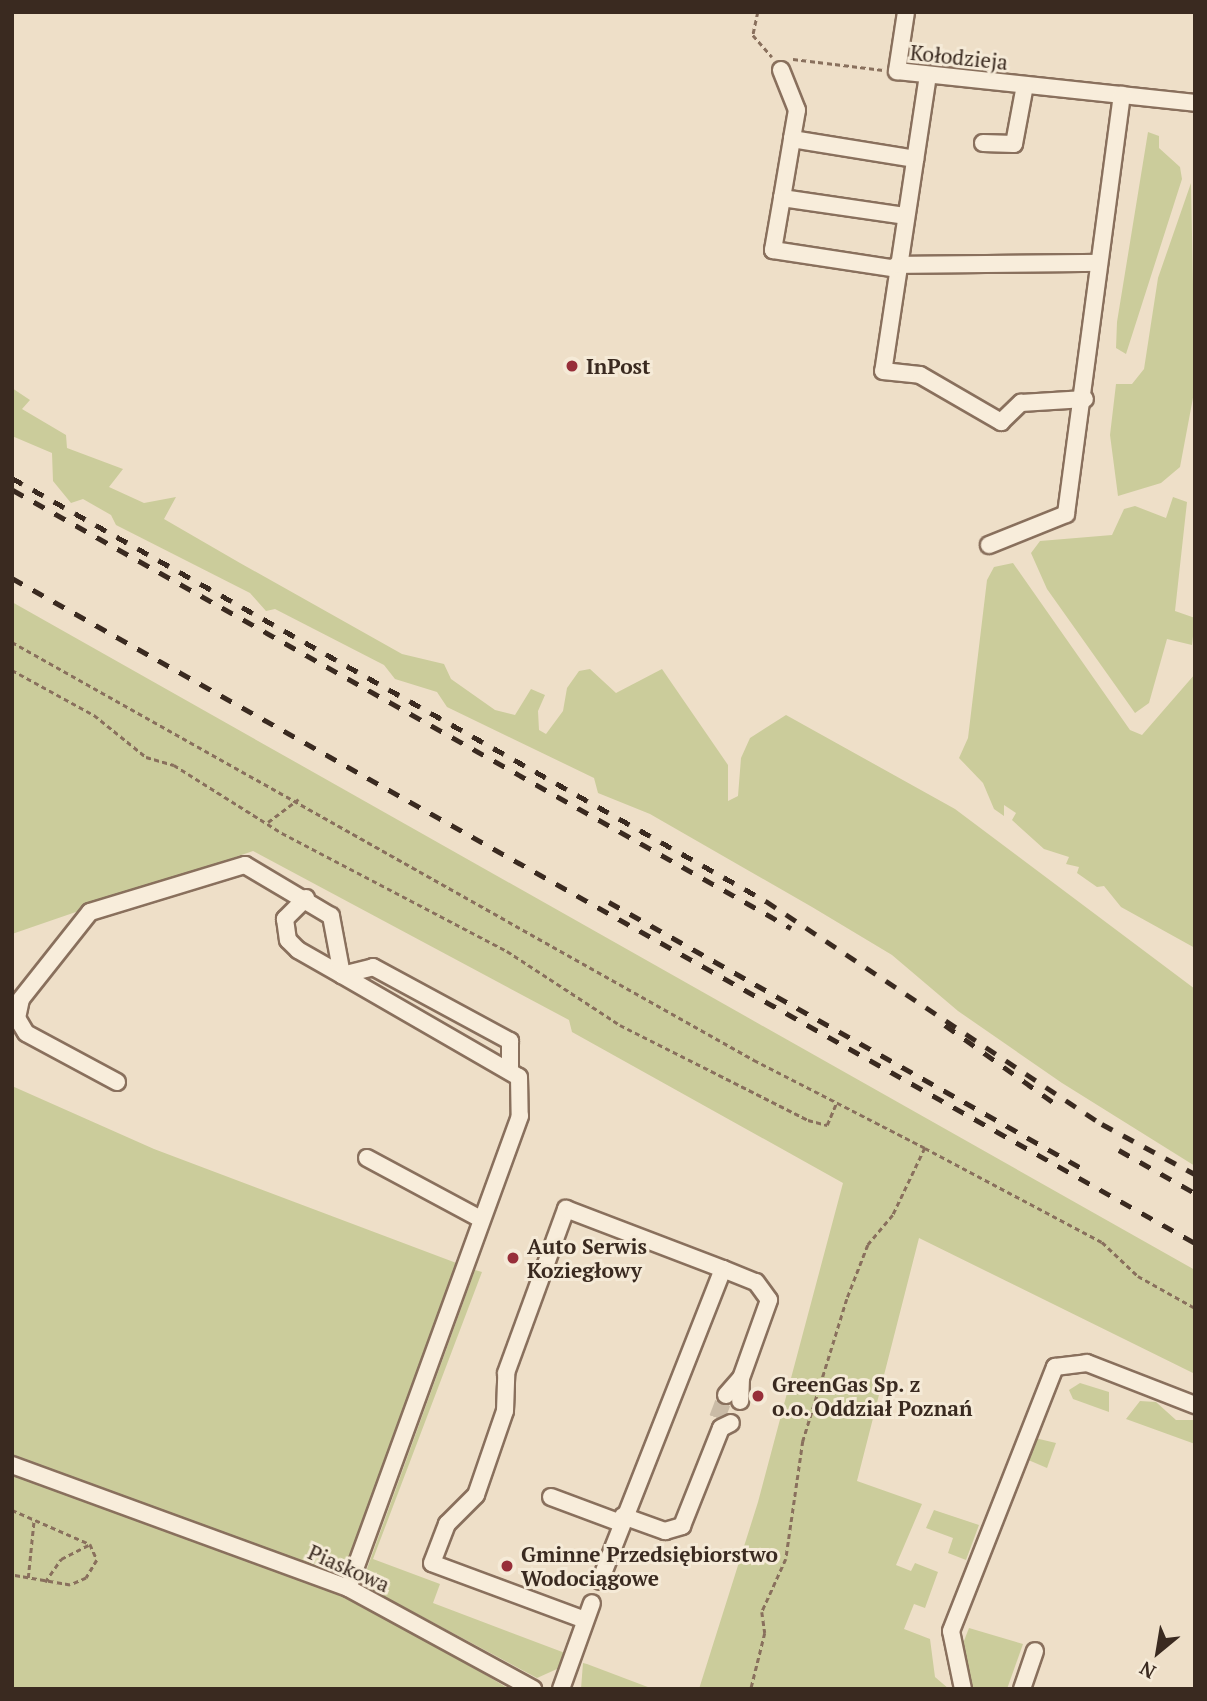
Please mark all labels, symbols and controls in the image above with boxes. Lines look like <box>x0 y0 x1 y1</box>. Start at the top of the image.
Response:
street label: Kołodzieja <box>909 39 1009 75</box>
place label: InPost <box>586 353 650 379</box>
marker: InPost <box>564 358 580 374</box>
place label: Auto Serwis Koziegłowy <box>527 1233 647 1283</box>
marker: Auto Serwis Koziegłowy <box>505 1250 521 1266</box>
place label: GreenGas Sp. z o.o. Oddział Poznań <box>772 1371 973 1421</box>
marker: GreenGas Sp. z o.o. Oddział Poznań <box>750 1388 766 1404</box>
street label: Piaskowa <box>304 1539 394 1597</box>
place label: Gminne Przedsiębiorstwo Wodociągowe <box>521 1541 778 1591</box>
marker: Gminne Przedsiębiorstwo Wodociągowe <box>499 1558 515 1574</box>
north arrow <box>1123 1617 1193 1687</box>
text: N <box>1135 1656 1160 1685</box>

